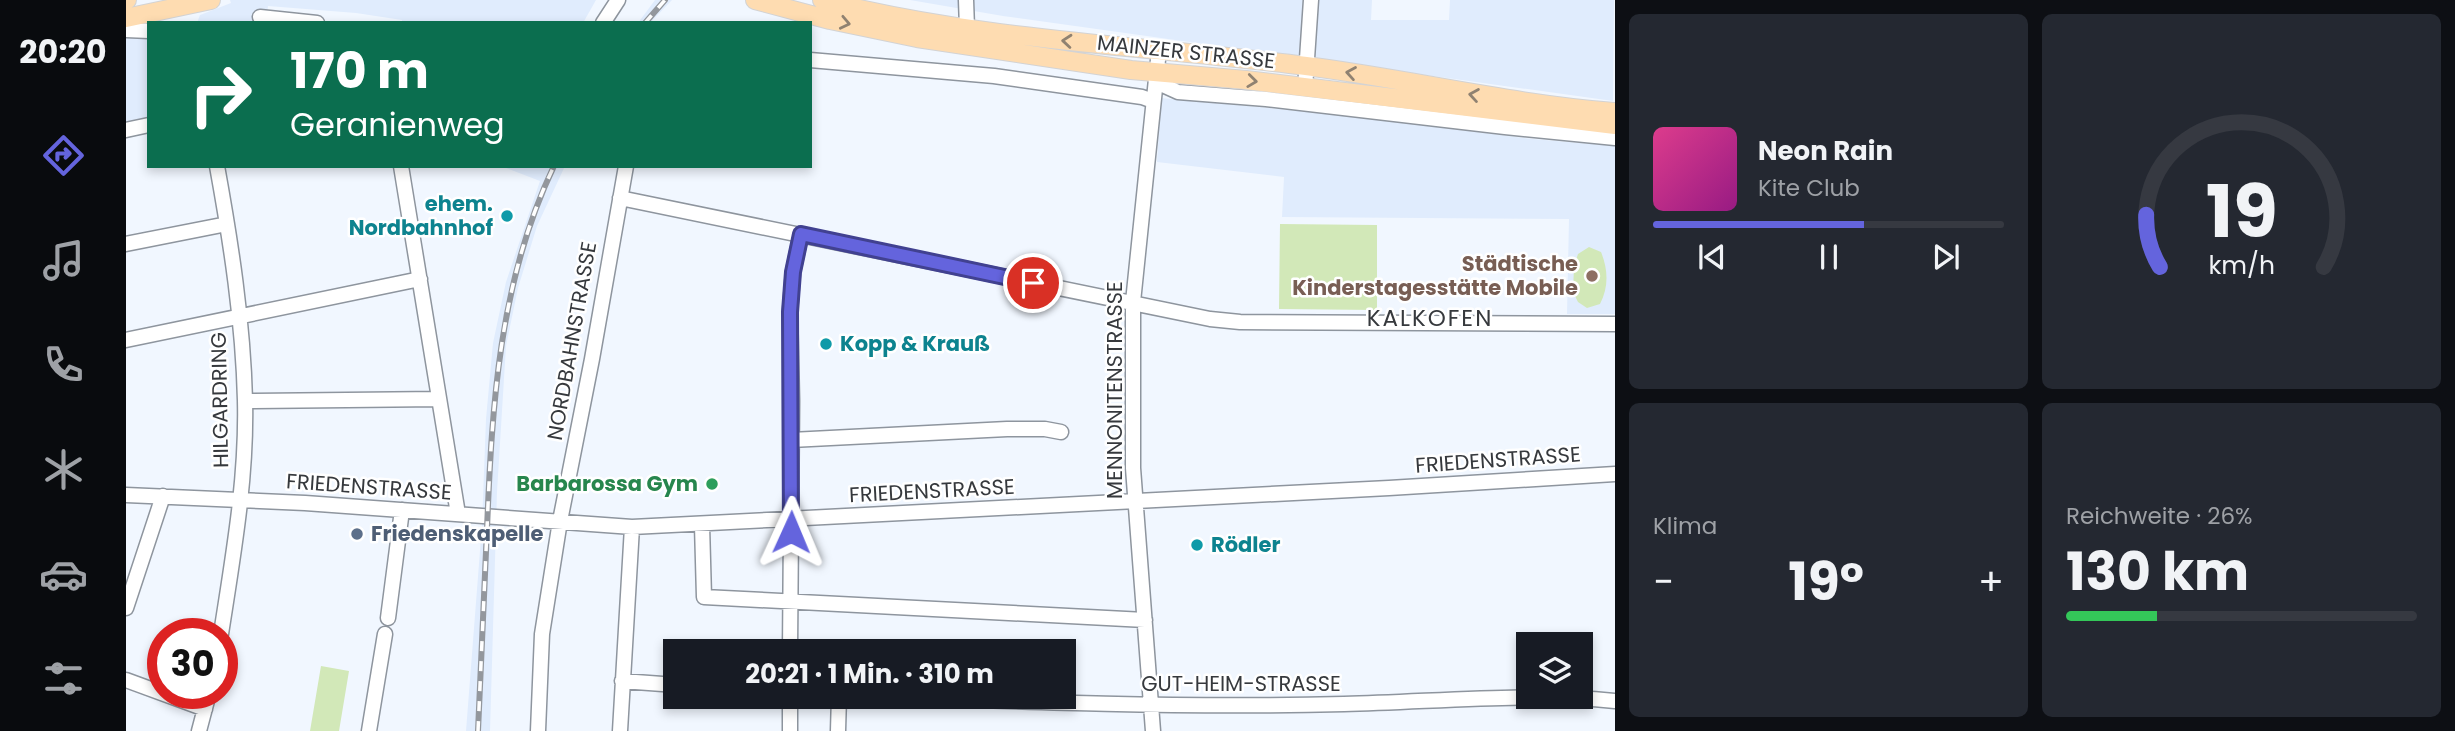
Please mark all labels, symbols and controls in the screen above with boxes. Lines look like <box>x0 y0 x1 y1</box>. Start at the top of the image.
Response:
one-way arrow <box>839 14 851 29</box>
street label: MAINZER STRASSE <box>1096 28 1276 75</box>
text: 20:20 <box>19 29 107 74</box>
one-way arrow <box>1061 33 1073 48</box>
text: 170 m <box>290 37 429 105</box>
icon: right <box>175 49 266 140</box>
one-way arrow <box>1346 66 1357 81</box>
one-way arrow <box>1246 74 1258 89</box>
one-way arrow <box>1468 88 1480 103</box>
text: Geranienweg <box>290 102 505 147</box>
icon: directions <box>39 131 88 180</box>
text: Neon Rain <box>1758 133 1893 169</box>
text: 19 <box>2205 162 2278 263</box>
text: Kite Club <box>1758 172 1860 204</box>
place label: ehem. Nordbahnhof <box>349 189 493 242</box>
marker: ehem. Nordbahnhof <box>499 208 515 224</box>
icon: music <box>39 236 88 285</box>
icon: previous <box>1693 238 1731 276</box>
icon: pause <box>1810 238 1848 276</box>
icon: next <box>1927 238 1965 276</box>
street label: NORDBAHNSTRASSE <box>540 239 603 443</box>
text: km/h <box>2208 248 2275 283</box>
place label: Städtische Kinderstagesstätte Mobile <box>1292 249 1578 302</box>
pin <box>1003 253 1063 313</box>
icon: arrive <box>1014 264 1052 302</box>
marker: Städtische Kinderstagesstätte Mobile <box>1584 268 1600 284</box>
street label: MENNONITENSTRASSE <box>1100 281 1129 499</box>
district label: KALKOFEN <box>1367 302 1493 334</box>
place label: Kopp & Krauß <box>840 329 990 358</box>
street label: HILGARDRING <box>204 332 235 468</box>
marker: Kopp & Krauß <box>818 336 834 352</box>
icon: phone <box>39 340 88 389</box>
street label: FRIEDENSTRASSE <box>1414 439 1582 480</box>
icon: climate <box>39 445 88 494</box>
street label: FRIEDENSTRASSE <box>285 466 453 507</box>
place label: Barbarossa Gym <box>516 469 698 498</box>
street label: FRIEDENSTRASSE <box>848 472 1015 509</box>
marker: Barbarossa Gym <box>704 476 720 492</box>
position arrow <box>754 495 828 569</box>
text: Reichweite · 26% <box>2066 500 2252 532</box>
text: Klima <box>1653 510 1717 542</box>
place label: Friedenskapelle <box>371 519 543 548</box>
marker: Friedenskapelle <box>349 526 365 542</box>
place label: Rödler <box>1211 530 1280 559</box>
text: 130 km <box>2066 535 2249 608</box>
marker: Rödler <box>1189 537 1205 553</box>
text: 19° <box>1788 545 1864 618</box>
icon: car <box>39 550 88 599</box>
text: − <box>1653 555 1674 608</box>
text: + <box>1978 555 2004 608</box>
speed limit sign: 30 <box>147 618 238 709</box>
map controls <box>1516 632 1593 709</box>
button: layers <box>1516 632 1593 709</box>
icon: filters <box>39 654 88 703</box>
text: 20:21 · 1 Min. · 310 m <box>745 656 994 692</box>
street label: GUT-HEIM-STRASSE <box>1141 669 1341 698</box>

